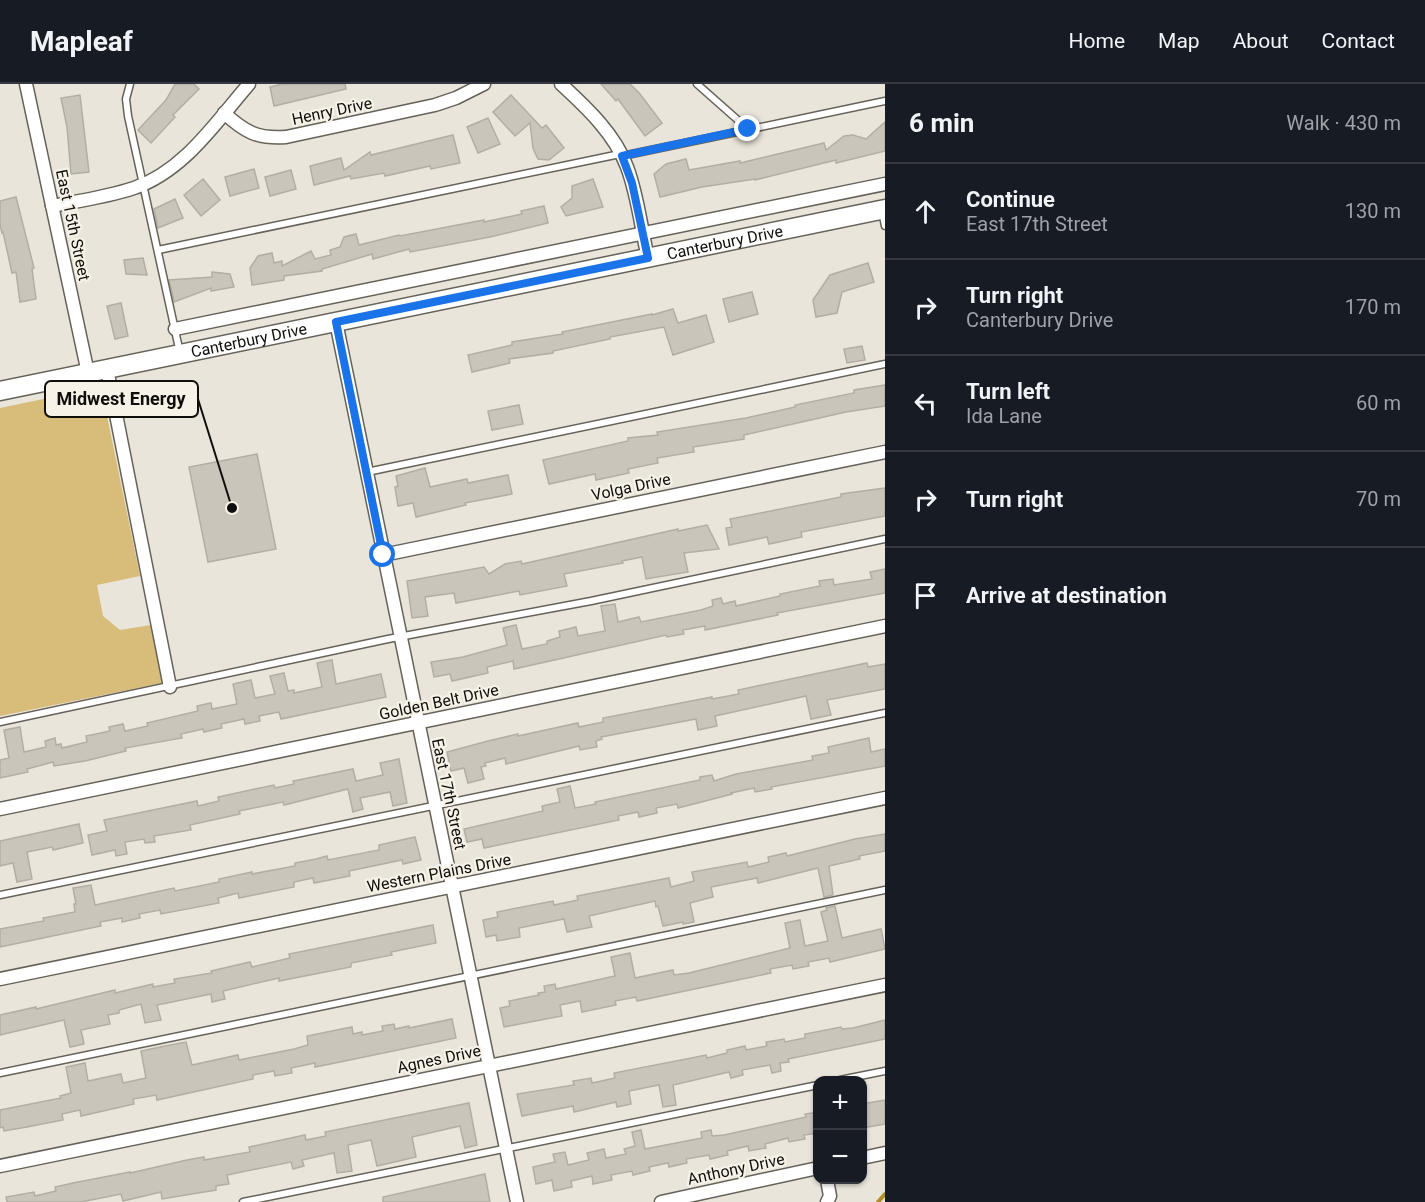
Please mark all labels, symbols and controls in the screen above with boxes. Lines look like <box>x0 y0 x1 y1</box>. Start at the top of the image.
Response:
text: Mapleaf <box>30 25 133 58</box>
text: Home <box>1069 29 1125 53</box>
text: Map <box>1158 29 1200 53</box>
text: About <box>1233 29 1289 53</box>
text: Contact <box>1322 29 1395 53</box>
street label: Henry Drive <box>290 93 374 129</box>
text: 6 min <box>909 108 974 138</box>
text: Walk · 430 m <box>1286 111 1401 135</box>
route end <box>734 115 760 141</box>
street label: East 15th Street <box>52 168 94 282</box>
text: Continue <box>966 187 1055 212</box>
icon: ahead <box>909 195 942 228</box>
text: 130 m <box>1345 199 1401 223</box>
text: East 17th Street <box>966 212 1108 236</box>
street label: Canterbury Drive <box>665 221 785 263</box>
text: Turn right <box>966 283 1063 308</box>
icon: right <box>909 291 942 324</box>
text: 170 m <box>1345 295 1401 319</box>
text: Canterbury Drive <box>966 308 1113 332</box>
street label: Canterbury Drive <box>189 319 308 361</box>
text: Turn left <box>966 379 1050 404</box>
callout: Midwest Energy <box>45 381 198 417</box>
icon: left <box>909 387 942 420</box>
text: Midwest Energy <box>56 388 186 409</box>
text: 60 m <box>1356 391 1401 415</box>
text: Ida Lane <box>966 404 1042 428</box>
street label: Volga Drive <box>590 469 672 505</box>
icon: right <box>909 483 942 516</box>
text: Turn right <box>966 487 1063 512</box>
text: 70 m <box>1356 487 1401 511</box>
route start <box>369 541 395 567</box>
icon: arrive <box>909 579 942 612</box>
text: Arrive at destination <box>966 583 1167 608</box>
street label: Golden Belt Drive <box>377 680 501 724</box>
street label: East 17th Street <box>428 737 470 851</box>
street label: Western Plains Drive <box>365 850 513 896</box>
street label: Agnes Drive <box>395 1041 483 1077</box>
map controls <box>813 1076 867 1184</box>
button: + <box>813 1076 867 1130</box>
button: − <box>813 1130 867 1184</box>
street label: Anthony Drive <box>686 1149 786 1189</box>

